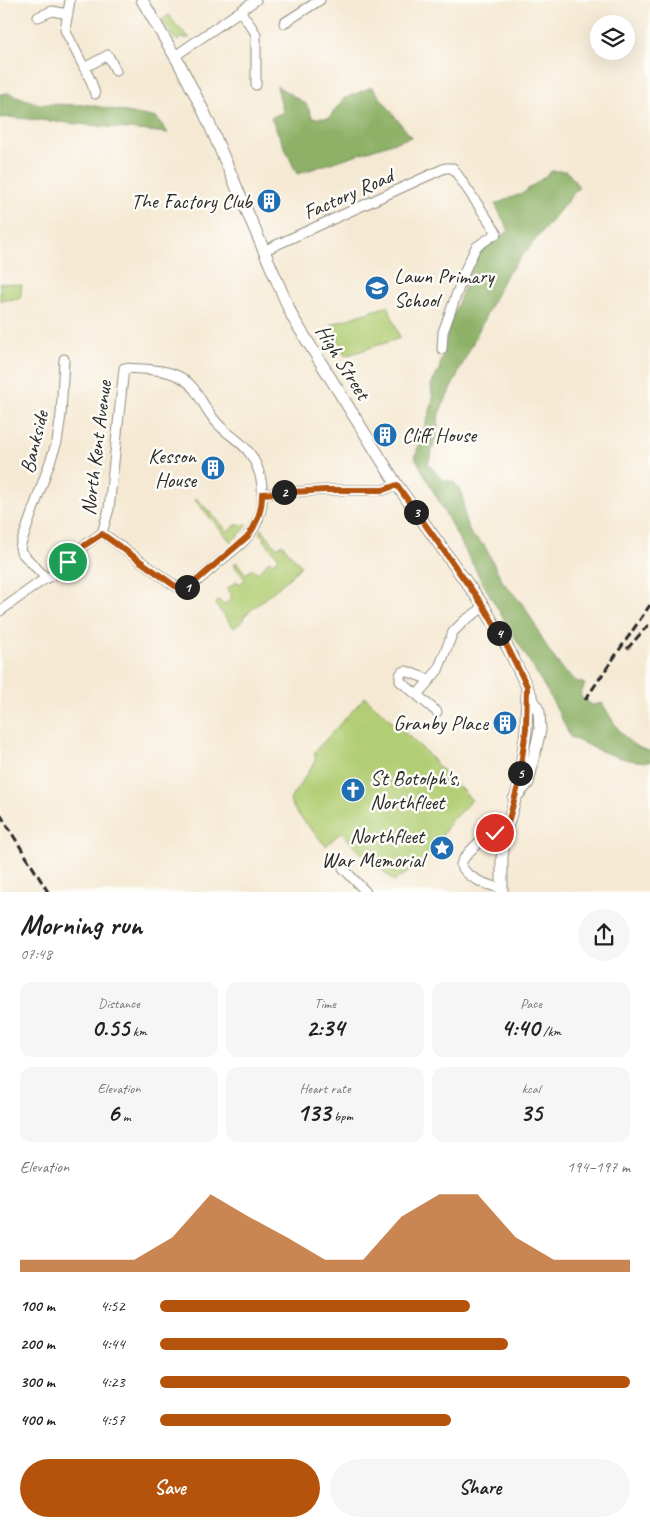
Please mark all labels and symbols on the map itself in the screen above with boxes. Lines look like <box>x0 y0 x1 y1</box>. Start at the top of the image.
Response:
street label: Factory Road <box>299 161 400 225</box>
place label: The Factory Club <box>131 188 254 214</box>
building icon: The Factory Club <box>256 188 282 214</box>
place label: Lawn Primary School <box>394 263 495 313</box>
school or university icon: Lawn Primary School <box>364 275 390 301</box>
street label: High Street <box>310 320 377 406</box>
street label: North Kent Avenue <box>75 378 117 517</box>
street label: Bankside <box>14 407 55 476</box>
building icon: Cliff House <box>372 422 398 448</box>
place label: Cliff House <box>402 422 478 448</box>
place label: Kesson House <box>148 443 198 493</box>
building icon: Kesson House <box>200 455 226 481</box>
pin: 2 <box>272 480 296 504</box>
pin: 3 <box>404 500 428 524</box>
pin <box>47 541 89 583</box>
pin: 1 <box>174 574 200 600</box>
pin: 4 <box>486 620 512 646</box>
place label: Granby Place <box>393 710 489 736</box>
building icon: Granby Place <box>492 710 518 736</box>
pin: 5 <box>508 760 532 786</box>
place label: St Botolph's, Northfleet <box>370 765 460 815</box>
church icon: St Botolph's, Northfleet <box>340 777 366 803</box>
pin <box>474 812 516 854</box>
place label: Northfleet War Memorial <box>321 823 427 873</box>
place icon: Northfleet War Memorial <box>429 835 455 861</box>

